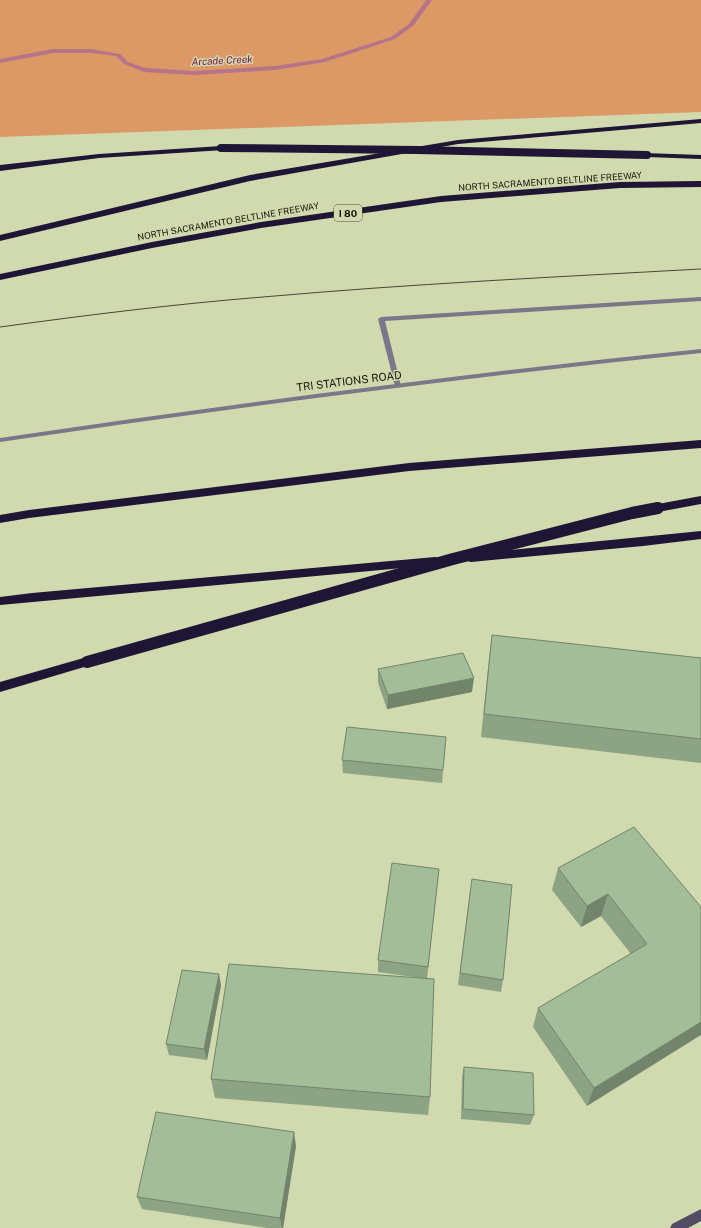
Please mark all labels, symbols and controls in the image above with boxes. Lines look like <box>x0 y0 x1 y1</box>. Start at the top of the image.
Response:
water label: Arcade Creek <box>191 52 253 68</box>
street label: NORTH SACRAMENTO BELTLINE FREEWAY <box>458 169 643 193</box>
street label: NORTH SACRAMENTO BELTLINE FREEWAY <box>136 200 320 242</box>
road number: I 80 <box>334 205 362 221</box>
street label: TRI STATIONS ROAD <box>296 369 403 393</box>

